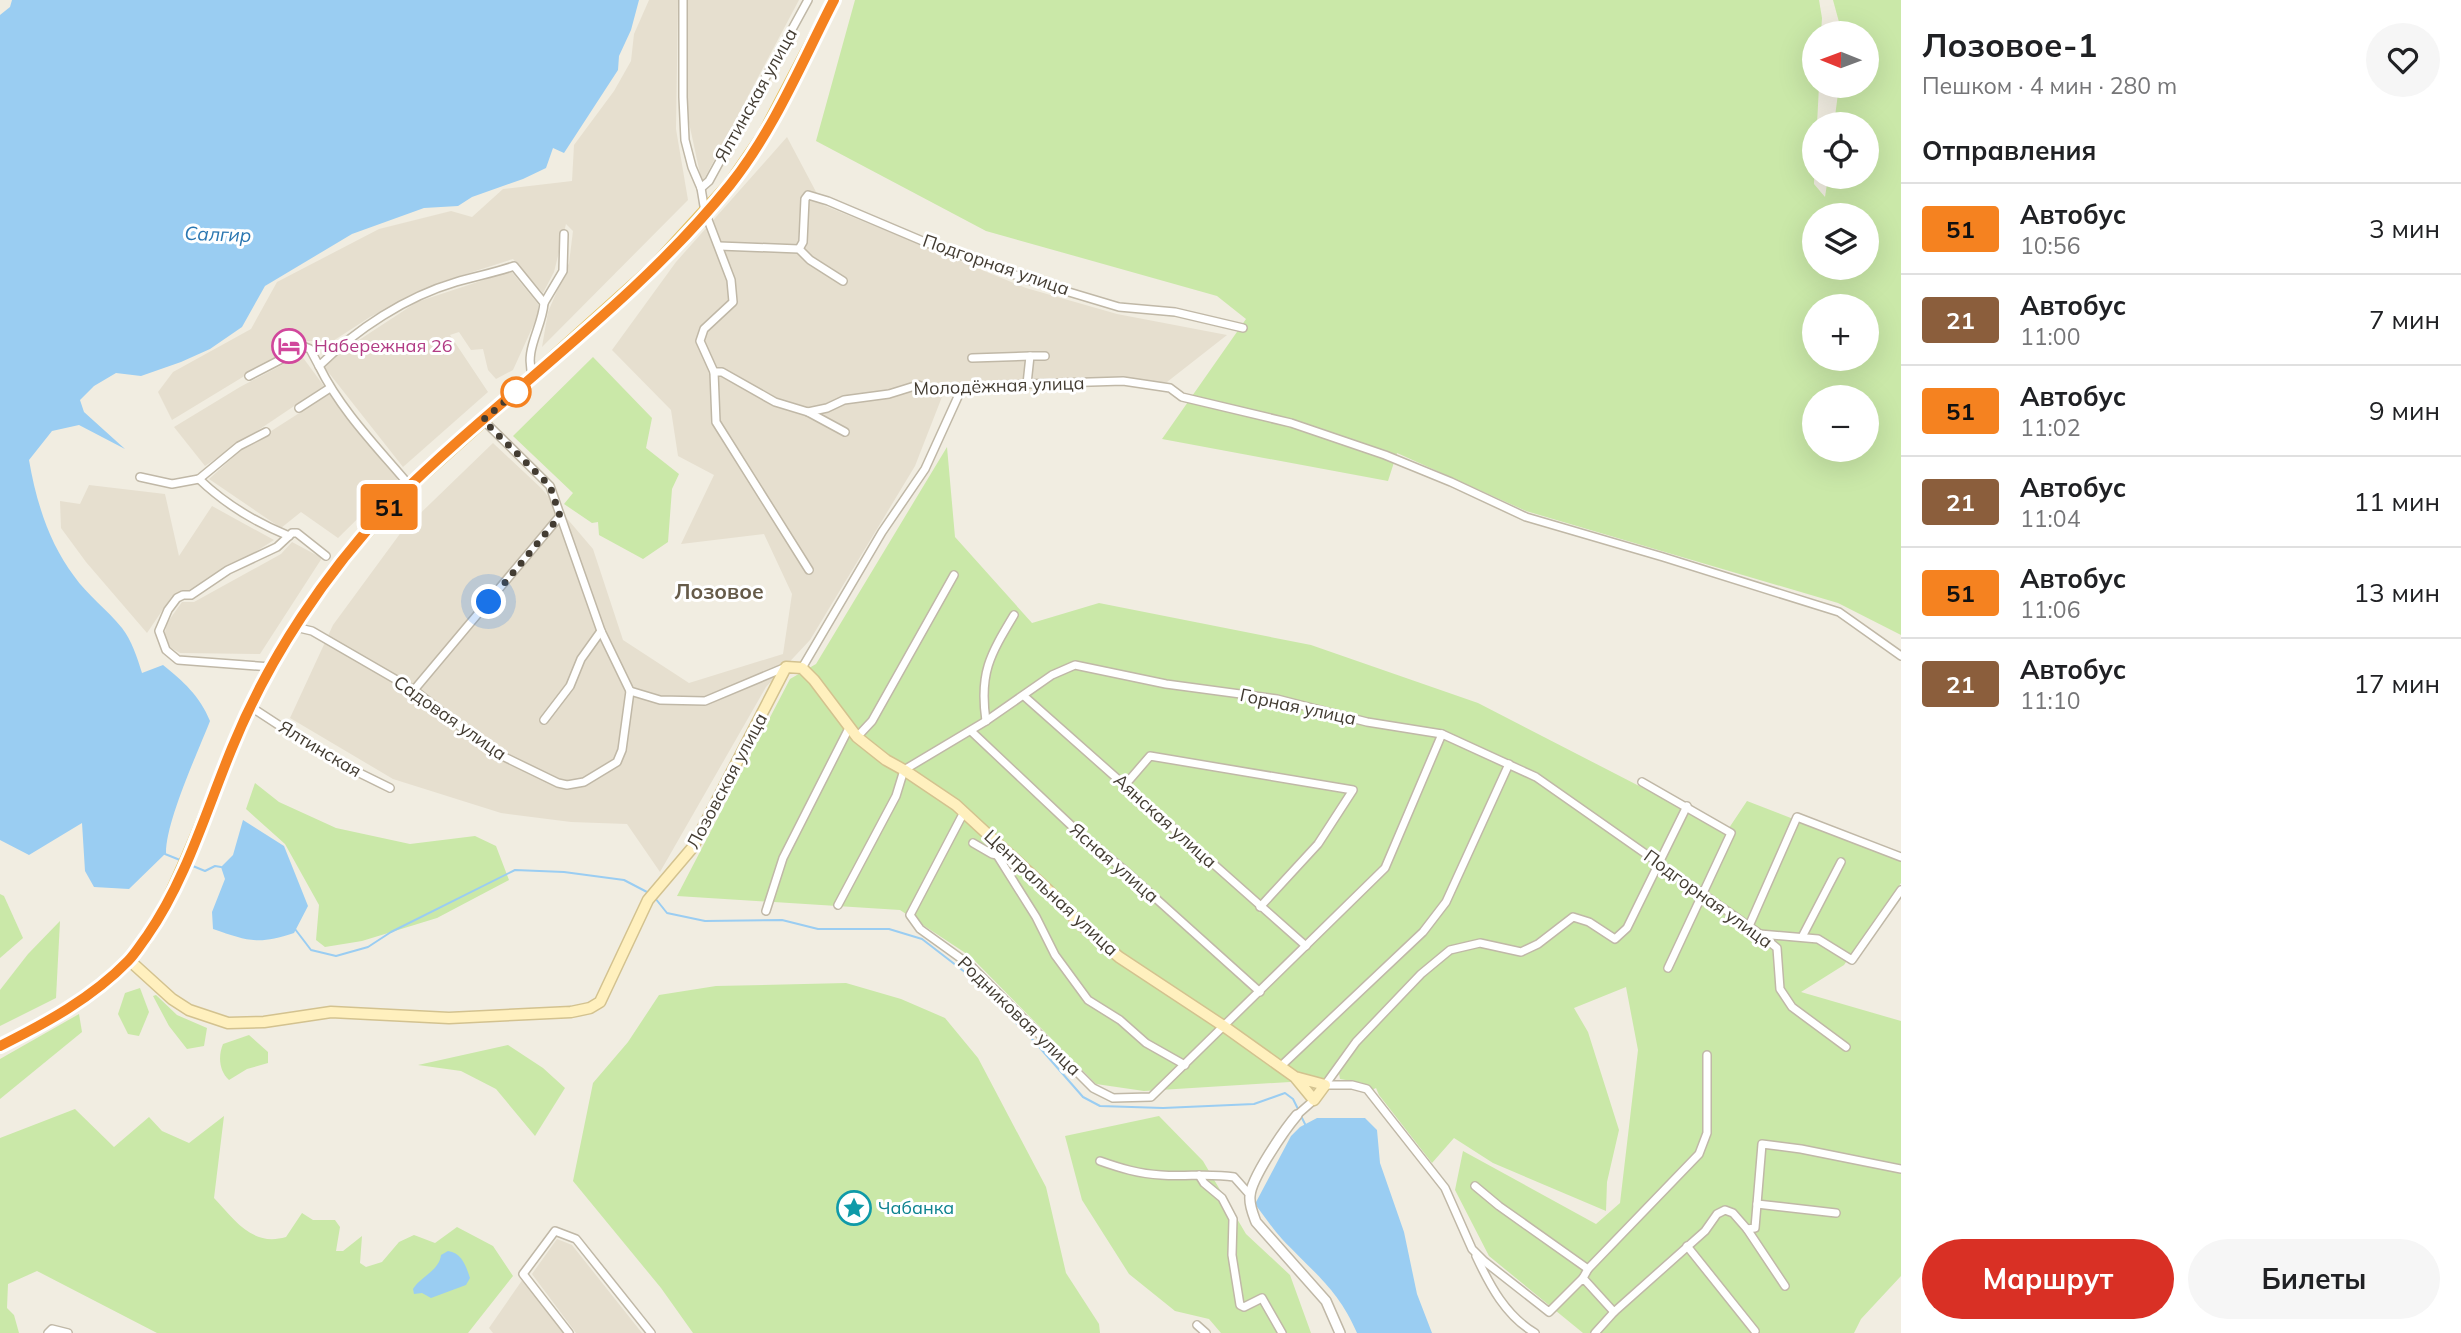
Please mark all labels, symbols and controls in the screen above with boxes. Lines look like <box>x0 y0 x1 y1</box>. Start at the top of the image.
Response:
north arrow <box>1802 21 1880 98</box>
map controls <box>1802 21 1879 462</box>
button: heart <box>2366 23 2440 97</box>
street label: Ялтинская улица <box>709 24 802 166</box>
text: Лозовое-1 <box>1922 24 2097 65</box>
text: Пешком · 4 мин · 280 m <box>1922 71 2177 100</box>
button: locate <box>1802 112 1879 189</box>
text: Отправления <box>1922 134 2096 167</box>
text: Автобус <box>2020 198 2126 231</box>
button: layers <box>1802 203 1879 280</box>
text: 3 мин <box>2369 212 2440 245</box>
text: 51 <box>1946 214 1975 244</box>
water label: Салгир <box>184 221 252 247</box>
street label: Подгорная улица <box>920 229 1072 300</box>
text: 10:56 <box>2020 231 2080 260</box>
text: Автобус <box>2020 289 2126 322</box>
button: + <box>1802 294 1879 371</box>
text: 7 мин <box>2369 303 2440 336</box>
text: 21 <box>1946 305 1975 335</box>
text: 11:00 <box>2020 322 2080 351</box>
hotel icon: Набережная 26 <box>270 327 308 365</box>
place label: Набережная 26 <box>314 334 453 357</box>
street label: Молодёжная улица <box>913 371 1085 400</box>
unlabelled marker <box>501 377 531 407</box>
text: Автобус <box>2020 380 2126 413</box>
button: − <box>1802 385 1879 462</box>
text: 9 мин <box>2369 394 2440 427</box>
text: 51 <box>1946 396 1975 426</box>
text: 11:02 <box>2020 413 2080 442</box>
text: Автобус <box>2020 471 2126 504</box>
line badge: 51 <box>358 484 420 530</box>
text: 11 мин <box>2353 485 2440 518</box>
text: 21 <box>1946 487 1975 517</box>
text: 51 <box>375 492 403 522</box>
text: 11:04 <box>2020 504 2080 533</box>
text: Автобус <box>2020 562 2126 595</box>
text: 13 мин <box>2353 576 2440 609</box>
district label: Лозовое <box>674 578 764 604</box>
text: 51 <box>1946 578 1975 608</box>
your location <box>471 584 506 619</box>
text: 11:06 <box>2020 595 2080 624</box>
text: Автобус <box>2020 653 2126 686</box>
text: 17 мин <box>2353 667 2440 700</box>
text: 21 <box>1946 669 1975 699</box>
street label: Садовая улица <box>389 670 511 765</box>
street label: Горная улица <box>1238 683 1358 730</box>
text: 11:10 <box>2020 686 2080 715</box>
street label: Лозовская улица <box>681 709 772 853</box>
street label: Ялтинская <box>275 715 366 782</box>
street label: Аянская улица <box>1109 768 1222 873</box>
street label: Ясная улица <box>1065 818 1163 907</box>
street label: Центральная улица <box>980 825 1123 961</box>
street label: Подгорная улица <box>1639 844 1777 953</box>
street label: Родниковая улица <box>953 951 1086 1080</box>
place icon: Чабанка <box>835 1189 873 1227</box>
place label: Чабанка <box>878 1196 954 1219</box>
button: Маршрут <box>1922 1239 2174 1319</box>
button: Билеты <box>2188 1239 2440 1319</box>

